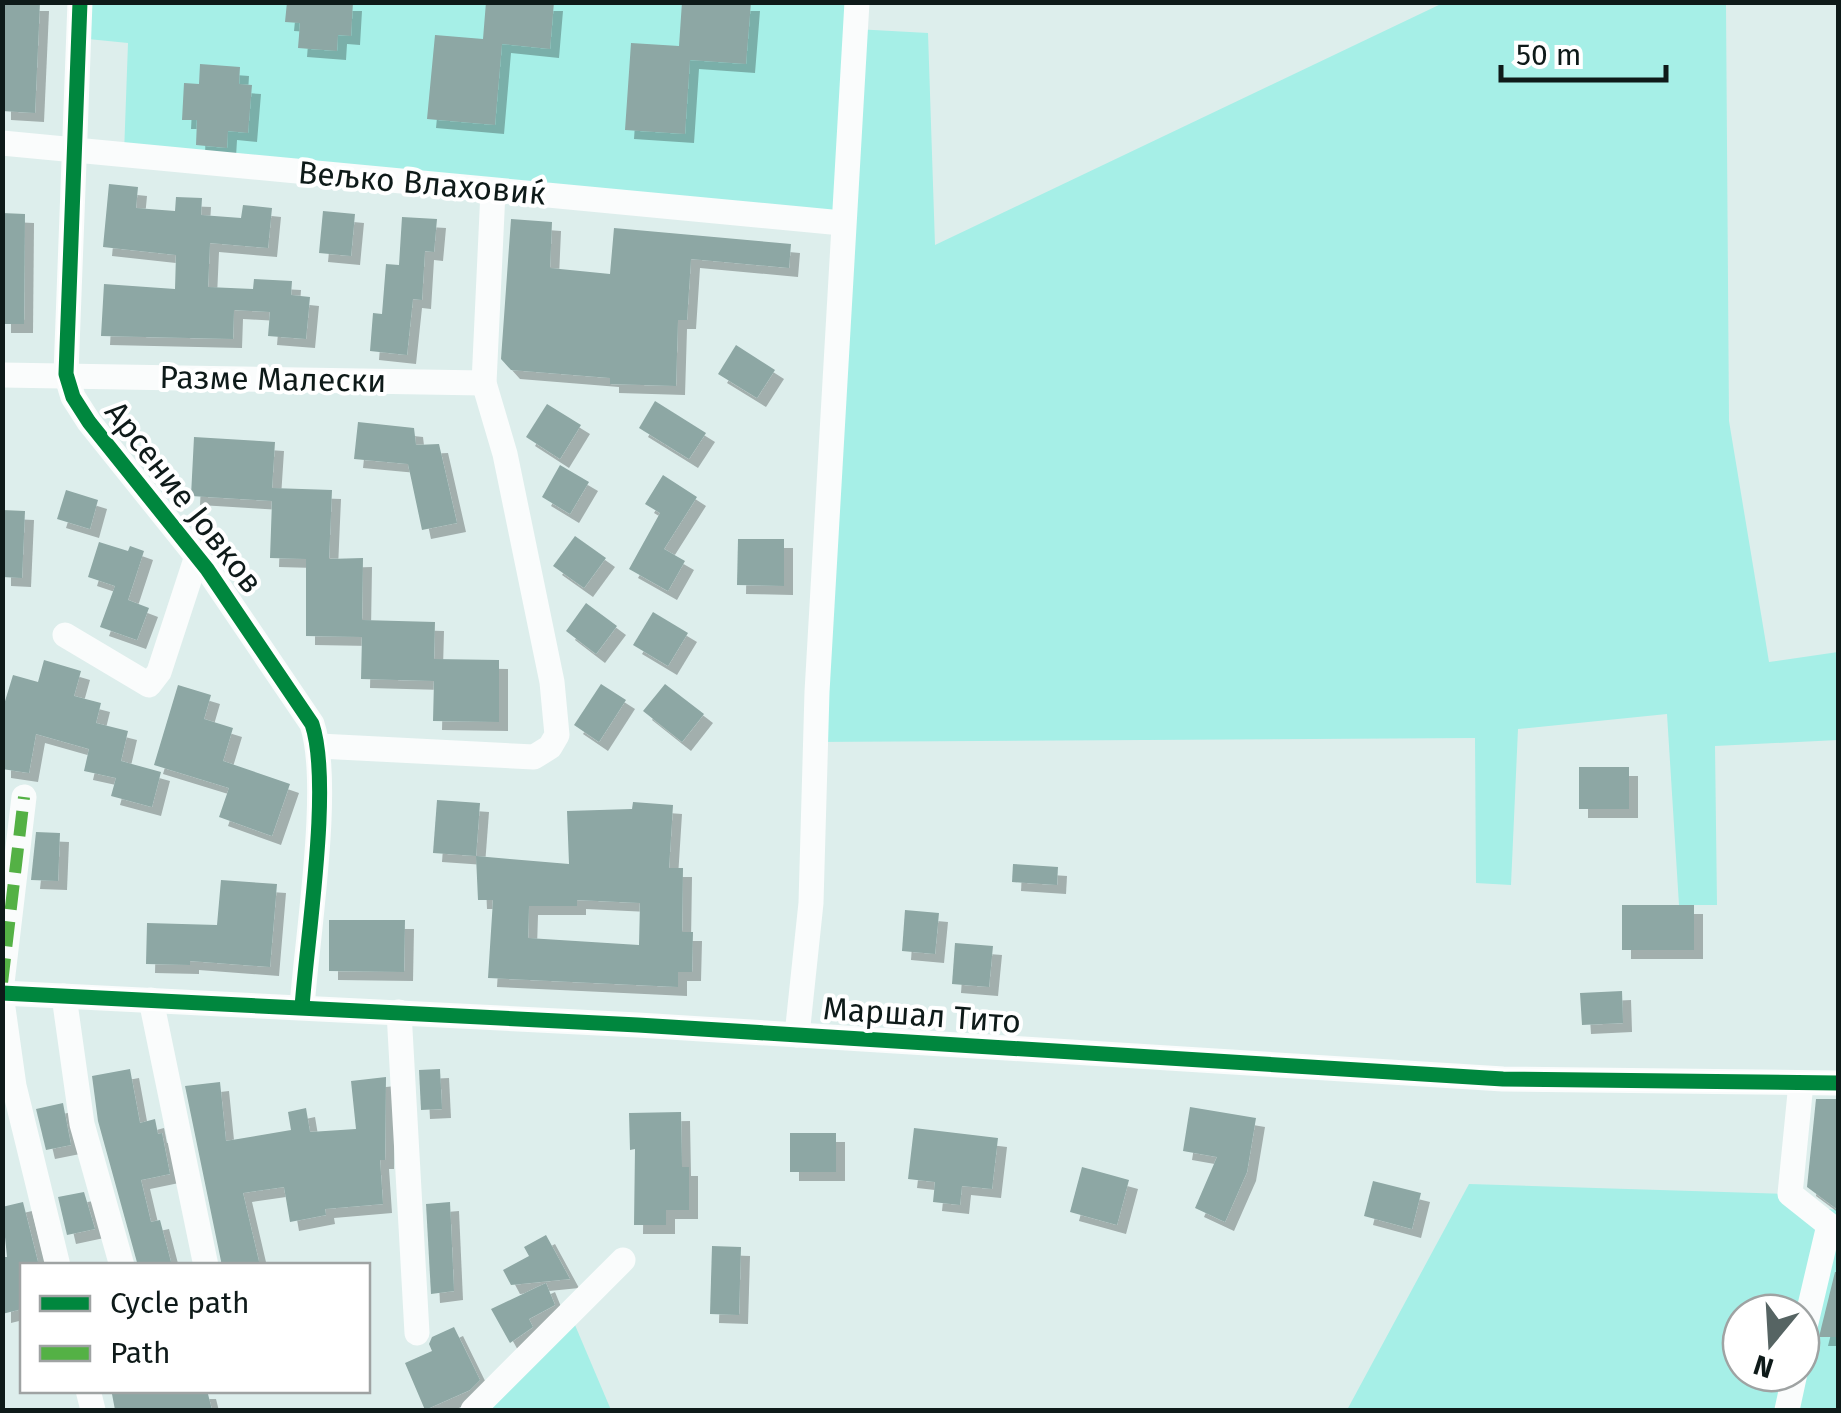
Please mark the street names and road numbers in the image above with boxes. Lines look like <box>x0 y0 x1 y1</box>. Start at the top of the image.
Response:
street label: Вељко Влаховиќ <box>297 153 548 213</box>
street label: Разме Малески <box>159 358 387 400</box>
street label: Арсение Јовков <box>97 393 271 601</box>
street label: Маршал Тито <box>822 989 1022 1041</box>

